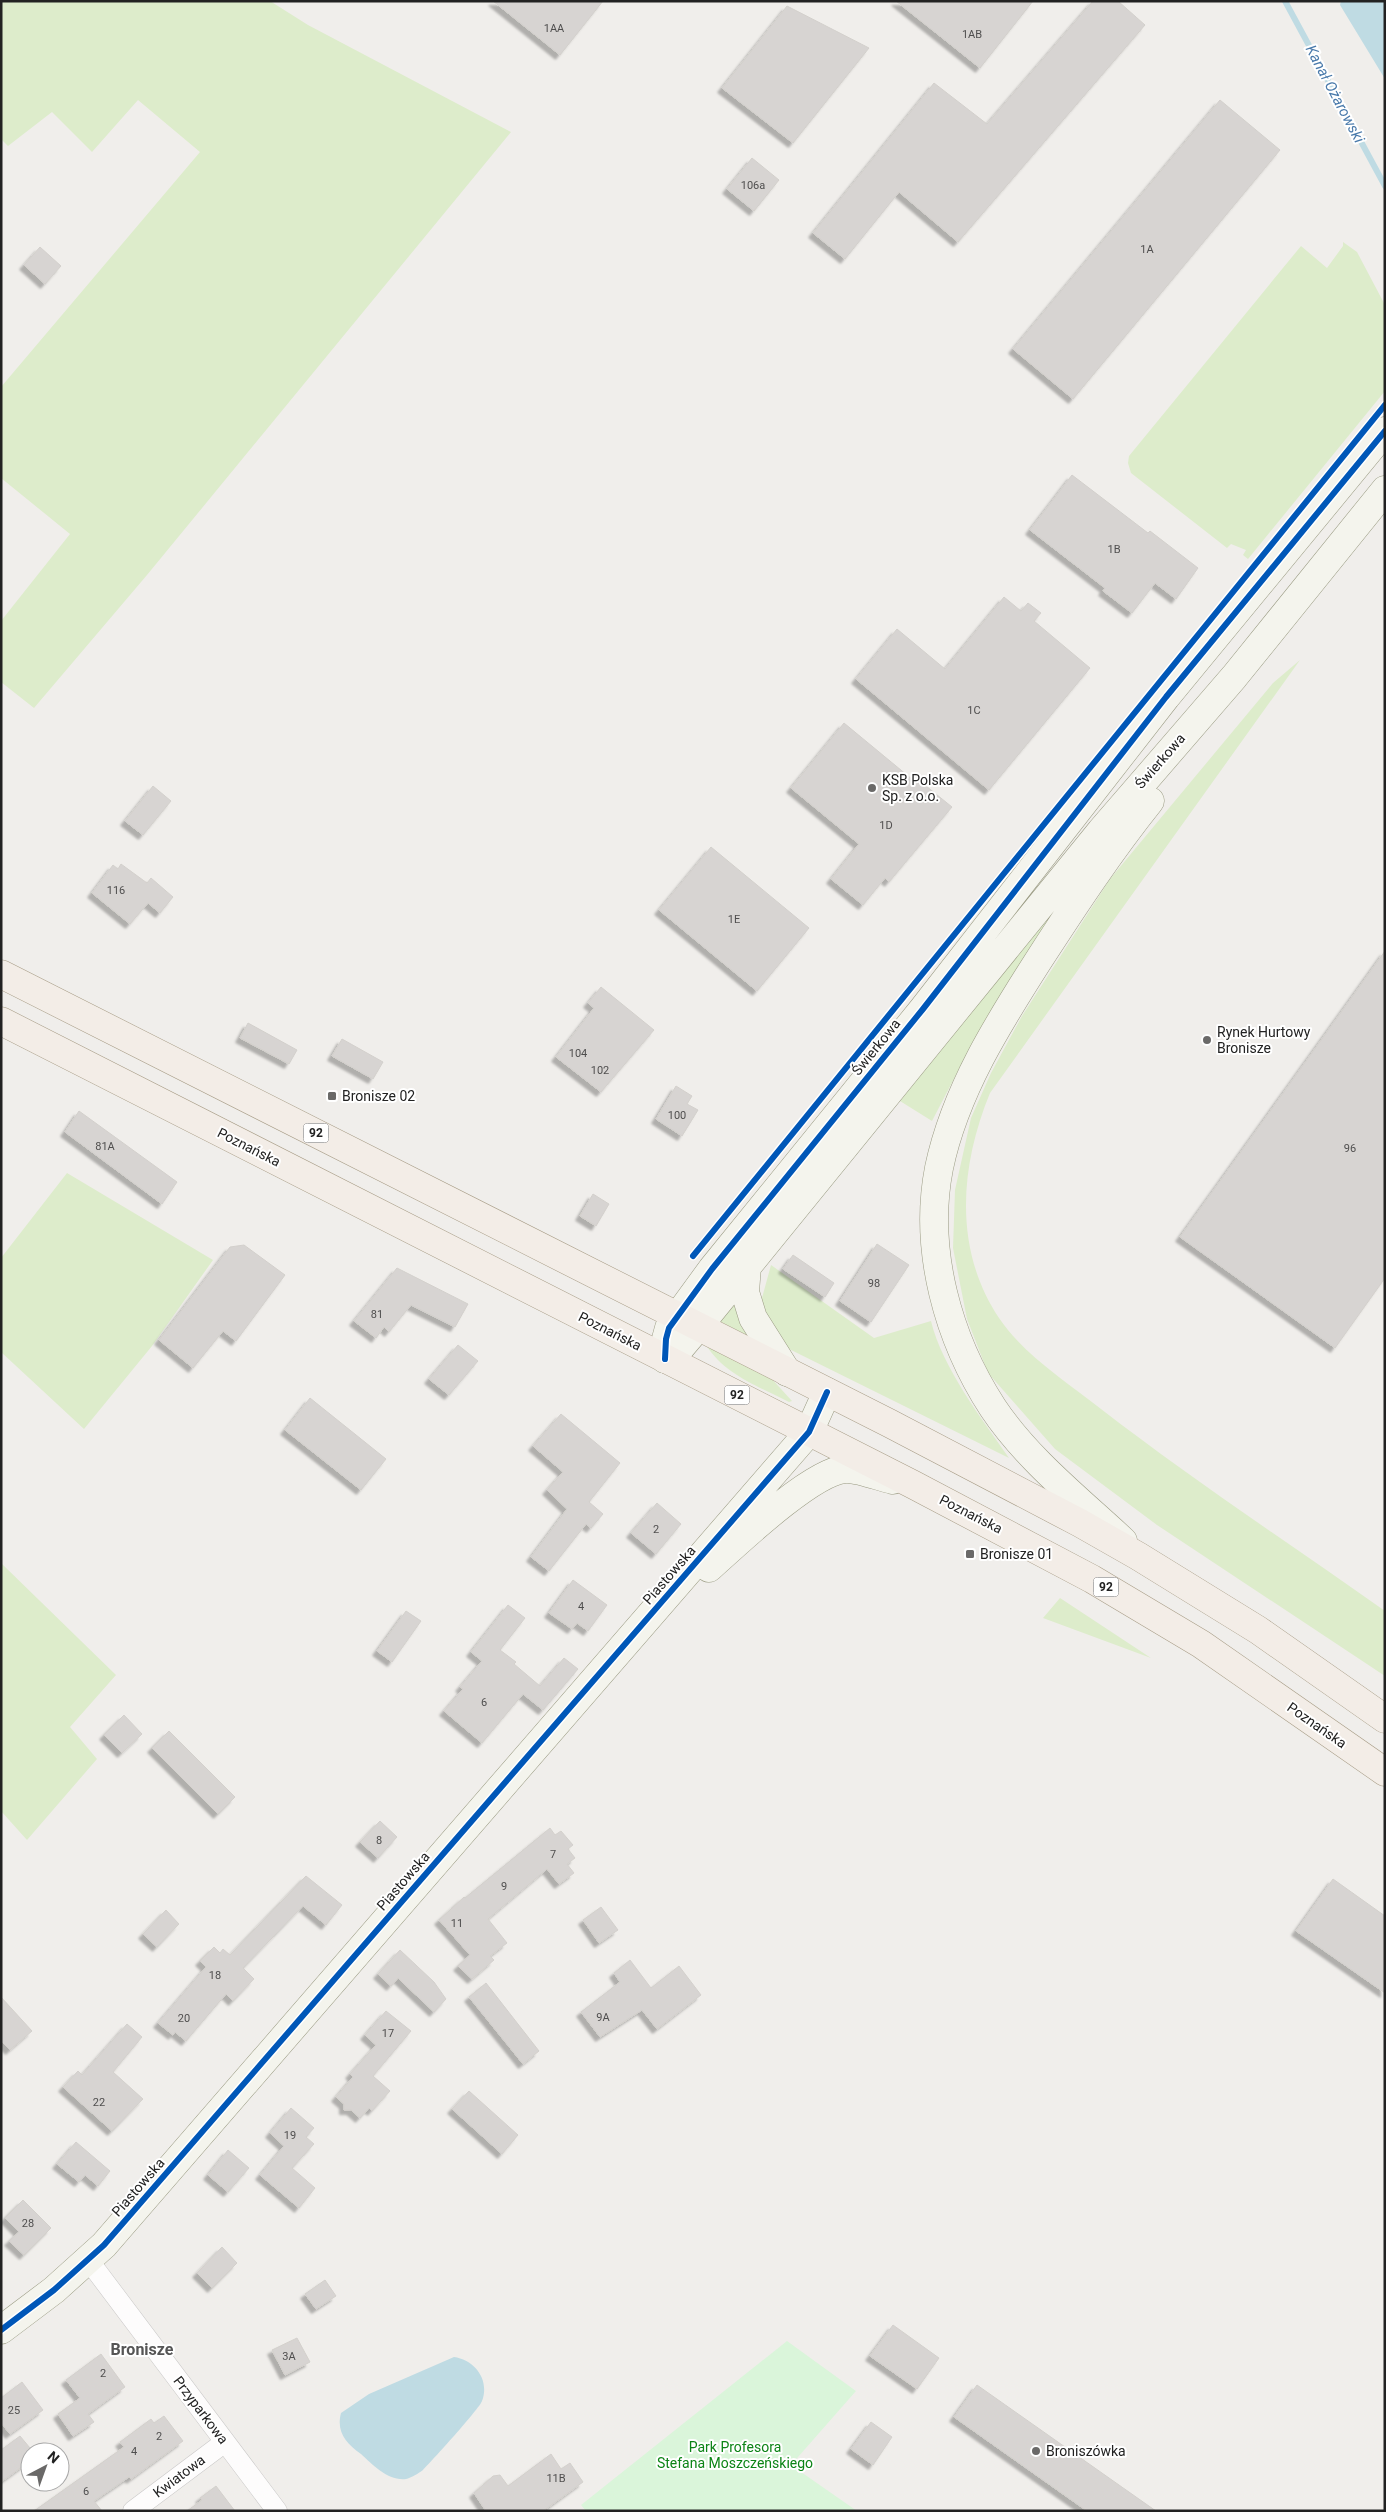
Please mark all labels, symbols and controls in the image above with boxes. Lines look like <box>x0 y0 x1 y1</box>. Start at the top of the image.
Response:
house number: 1AA <box>544 22 565 35</box>
house number: 1AB <box>962 28 982 41</box>
water label: Kanał Ożarowski <box>1302 42 1369 146</box>
house number: 106a <box>741 179 765 192</box>
house number: 1A <box>1140 243 1155 256</box>
house number: 1B <box>1107 543 1121 556</box>
house number: 1C <box>967 704 981 717</box>
street label: Świerkowa <box>1131 730 1188 792</box>
place label: KSB Polska Sp. z o.o. <box>882 772 953 804</box>
marker: KSB Polska Sp. z o.o. <box>866 782 878 794</box>
house number: 1D <box>879 819 893 832</box>
house number: 116 <box>107 884 125 897</box>
house number: 1E <box>728 913 740 926</box>
street label: Świerkowa <box>848 1015 903 1078</box>
place label: Rynek Hurtowy Bronisze <box>1217 1024 1311 1056</box>
marker: Rynek Hurtowy Bronisze <box>1201 1034 1213 1046</box>
house number: 104 <box>569 1047 587 1060</box>
house number: 102 <box>591 1064 609 1077</box>
place label: Bronisze 02 <box>342 1088 415 1104</box>
marker: Bronisze 02 <box>326 1090 338 1102</box>
house number: 100 <box>668 1109 686 1122</box>
street label: Poznańska <box>215 1124 283 1170</box>
road number: 92 <box>304 1124 328 1142</box>
house number: 81A <box>95 1140 116 1153</box>
house number: 96 <box>1344 1142 1356 1155</box>
house number: 98 <box>868 1277 880 1290</box>
house number: 81 <box>371 1308 383 1321</box>
street label: Poznańska <box>576 1308 644 1354</box>
road number: 92 <box>724 1386 750 1404</box>
street label: Poznańska <box>937 1491 1005 1537</box>
house number: 2 <box>653 1523 659 1536</box>
street label: Piastowska <box>639 1543 699 1607</box>
place label: Bronisze 01 <box>980 1546 1053 1562</box>
marker: Bronisze 01 <box>964 1548 976 1560</box>
road number: 92 <box>1094 1578 1118 1596</box>
house number: 4 <box>578 1600 584 1613</box>
house number: 6 <box>481 1696 487 1709</box>
street label: Poznańska <box>1284 1699 1350 1751</box>
house number: 8 <box>376 1834 382 1847</box>
house number: 7 <box>550 1848 556 1861</box>
street label: Piastowska <box>373 1849 433 1913</box>
house number: 9 <box>501 1880 507 1893</box>
house number: 11 <box>451 1917 463 1930</box>
house number: 18 <box>209 1969 221 1982</box>
house number: 9A <box>596 2011 611 2024</box>
house number: 20 <box>178 2012 190 2025</box>
house number: 17 <box>382 2027 394 2040</box>
house number: 22 <box>93 2096 105 2109</box>
house number: 19 <box>284 2129 296 2142</box>
street label: Piastowska <box>108 2155 168 2219</box>
house number: 28 <box>22 2217 34 2230</box>
district label: Bronisze <box>111 2340 174 2359</box>
house number: 3A <box>282 2350 297 2363</box>
house number: 2 <box>100 2367 106 2380</box>
street label: Przyparkowa <box>170 2373 232 2447</box>
house number: 25 <box>8 2404 20 2417</box>
house number: 2 <box>156 2430 162 2443</box>
park label: Park Profesora Stefana Moszczeńskiego <box>657 2439 813 2471</box>
north arrow <box>20 2442 70 2492</box>
place label: Broniszówka <box>1046 2443 1126 2459</box>
house number: 4 <box>131 2445 137 2458</box>
marker: Broniszówka <box>1030 2445 1042 2457</box>
text: N <box>45 2448 63 2466</box>
street label: Kwiatowa <box>150 2451 208 2501</box>
house number: 11B <box>546 2472 566 2485</box>
house number: 6 <box>83 2485 89 2498</box>

